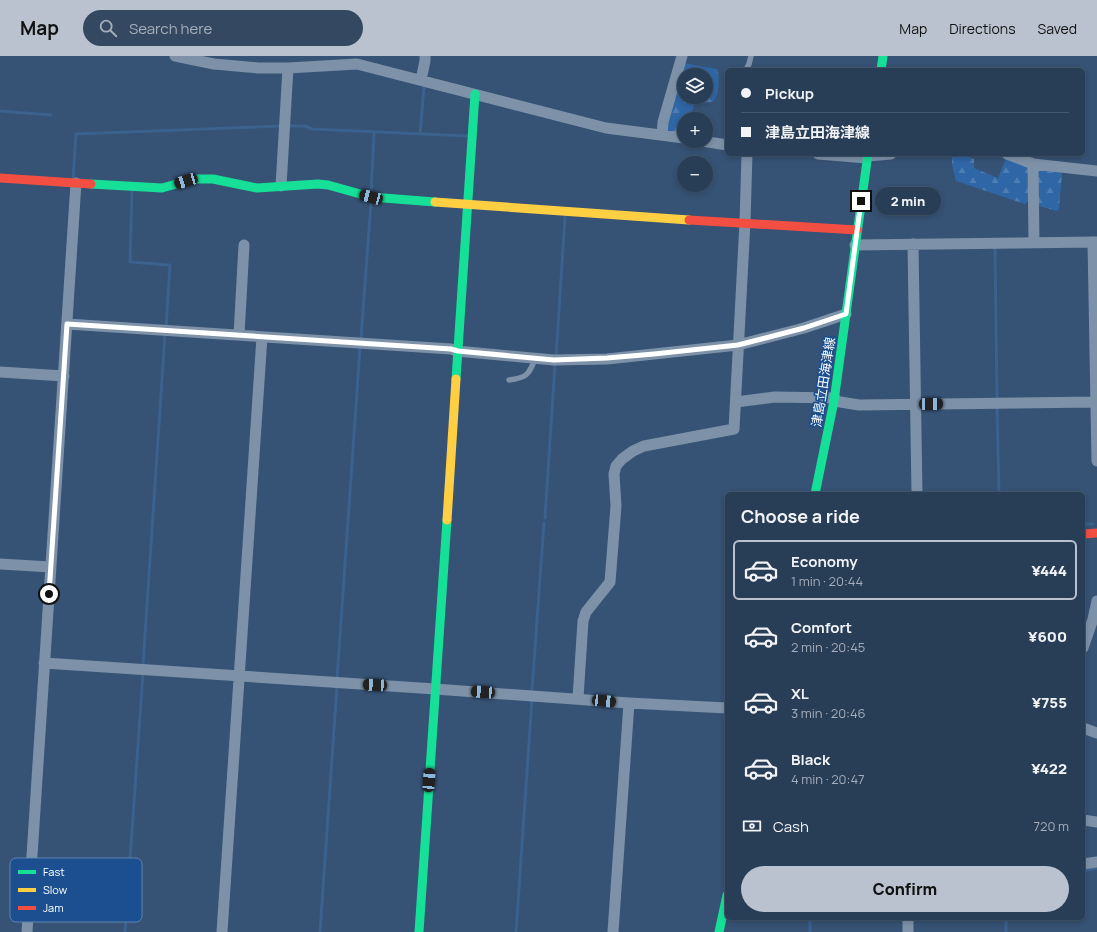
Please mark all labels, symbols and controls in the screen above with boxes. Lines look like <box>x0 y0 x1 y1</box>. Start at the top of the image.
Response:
search box <box>83 10 363 46</box>
text: Map <box>20 15 59 41</box>
icon: search <box>97 17 119 39</box>
text: Search here <box>129 18 212 39</box>
text: Map <box>899 19 927 38</box>
text: Directions <box>949 19 1016 38</box>
text: Saved <box>1038 19 1077 38</box>
map controls <box>677 68 713 192</box>
button: layers <box>677 68 713 104</box>
text: Pickup <box>765 83 814 104</box>
button: + <box>677 112 713 148</box>
text: 津島立田海津線 <box>765 122 870 143</box>
button: − <box>677 156 713 192</box>
car <box>173 172 199 190</box>
callout: 2 min <box>875 187 941 215</box>
car <box>358 188 384 206</box>
route end <box>852 192 870 210</box>
text: 2 min <box>891 192 925 210</box>
street label: 津島立田海津線 <box>807 336 839 428</box>
car <box>919 398 943 410</box>
text: Choose a ride <box>741 504 860 528</box>
text: Economy <box>791 551 858 572</box>
icon: car <box>743 552 779 588</box>
text: ¥444 <box>1032 560 1067 581</box>
text: 1 min · 20:44 <box>791 572 863 590</box>
route start <box>40 585 58 603</box>
text: Comfort <box>791 617 852 638</box>
icon: car <box>743 618 779 654</box>
text: ¥600 <box>1028 626 1067 647</box>
text: 2 min · 20:45 <box>791 638 865 656</box>
car <box>363 678 387 692</box>
text: XL <box>791 683 809 704</box>
icon: car <box>743 684 779 720</box>
car <box>471 685 495 699</box>
text: ¥755 <box>1032 692 1067 713</box>
car <box>592 694 616 708</box>
text: 3 min · 20:46 <box>791 704 866 722</box>
text: Black <box>791 749 830 770</box>
icon: car <box>743 750 779 786</box>
text: ¥422 <box>1031 758 1067 779</box>
car <box>422 768 436 792</box>
text: 4 min · 20:47 <box>791 770 865 788</box>
icon: cash <box>741 815 763 837</box>
text: Cash <box>773 816 809 837</box>
text: 720 m <box>1034 817 1069 835</box>
legend <box>10 858 142 922</box>
text: Fast <box>43 864 65 879</box>
button: Confirm <box>741 866 1069 912</box>
text: Slow <box>43 882 68 897</box>
text: Jam <box>43 900 64 915</box>

